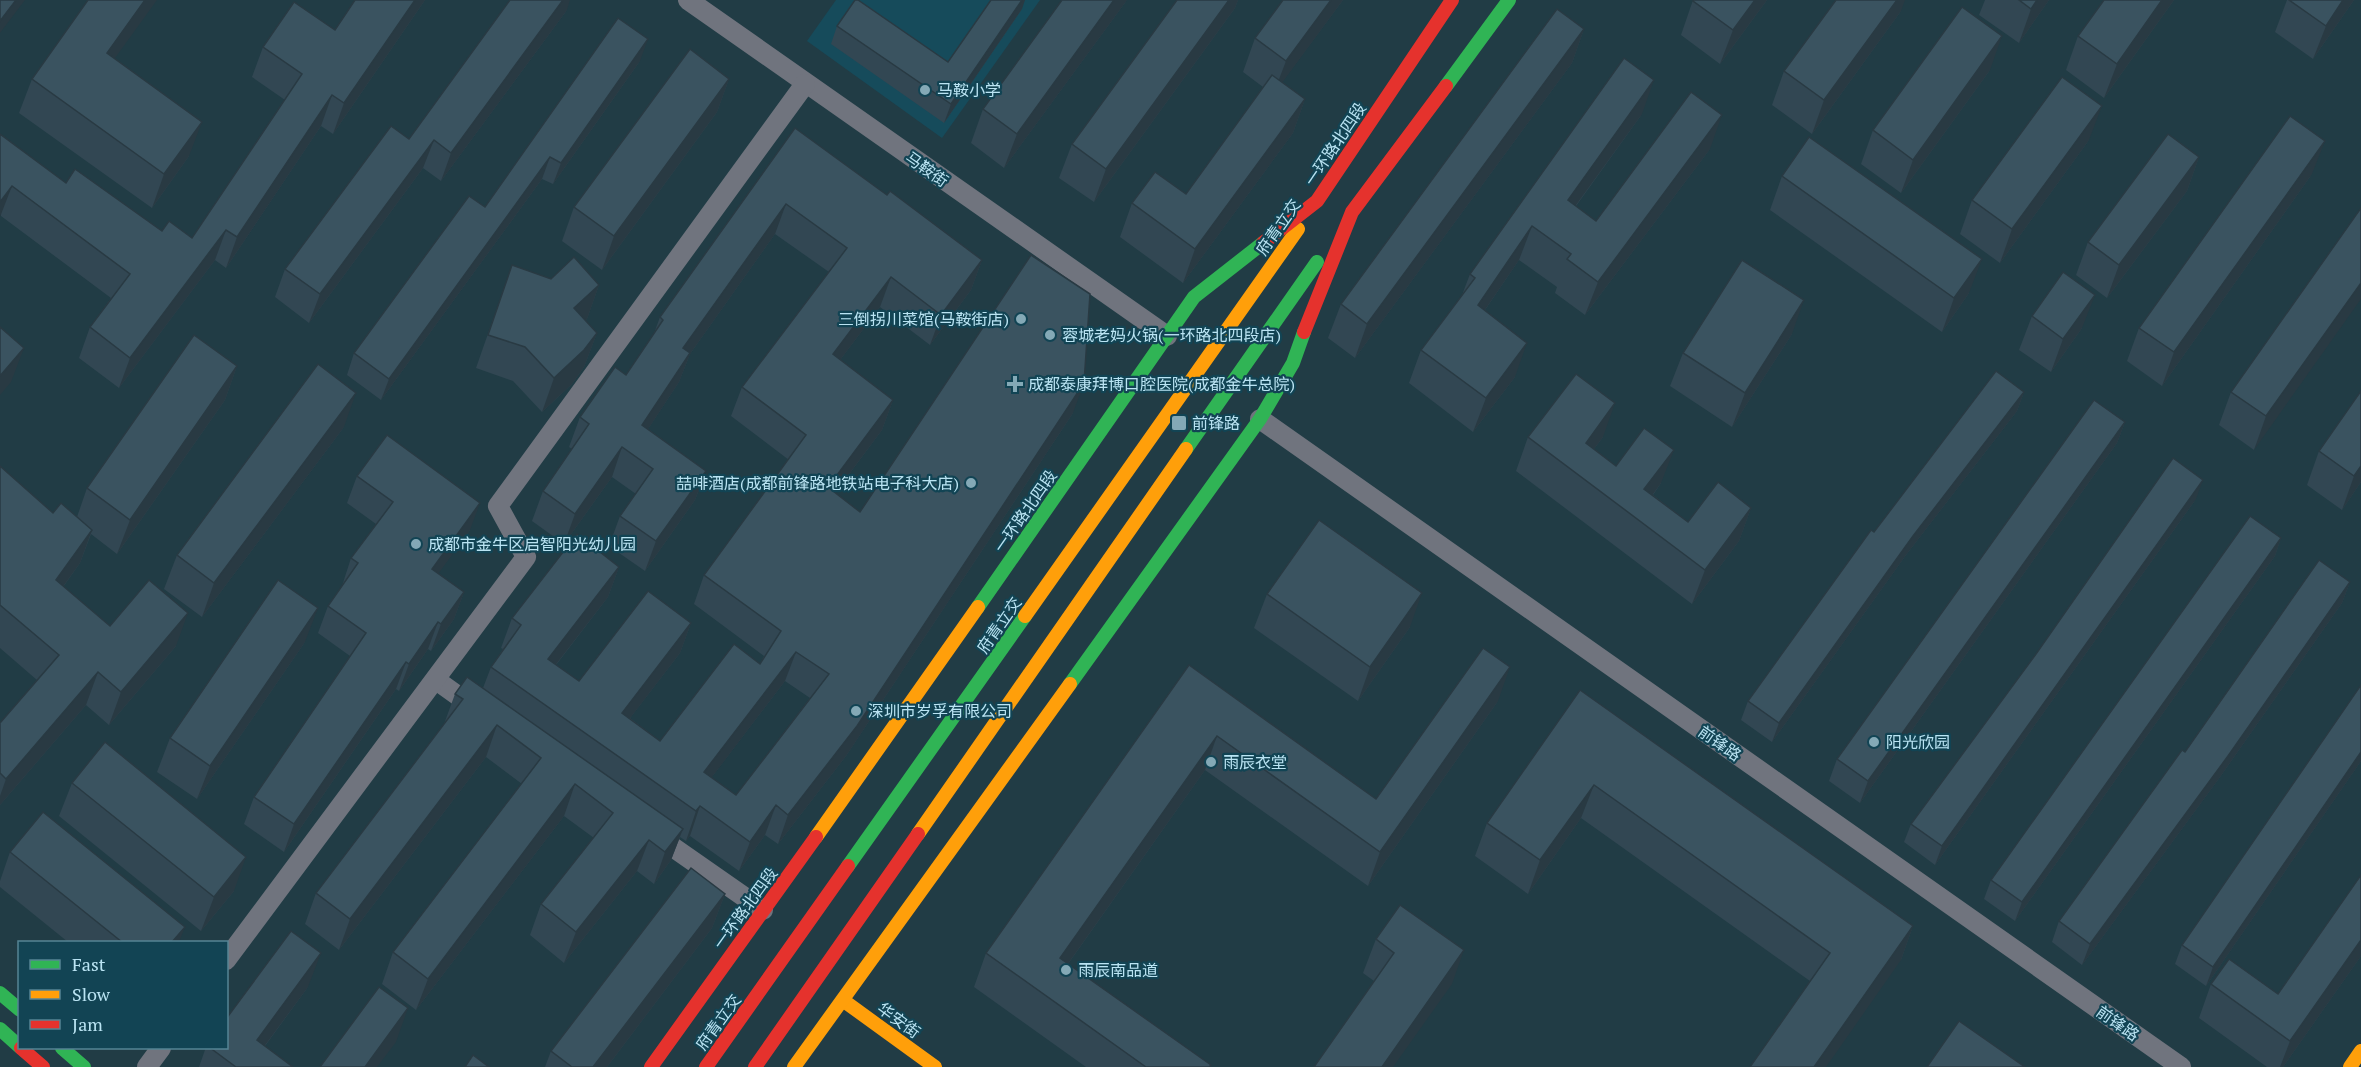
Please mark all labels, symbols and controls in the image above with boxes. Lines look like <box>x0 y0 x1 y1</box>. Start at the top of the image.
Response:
place label: 马鞍小学 <box>937 79 1001 101</box>
marker: 马鞍小学 <box>918 83 932 97</box>
street label: 一环路北四段 <box>1299 98 1371 190</box>
street label: 马鞍街 <box>901 146 953 192</box>
street label: 府青立交 <box>1251 194 1305 260</box>
place label: 三倒拐川菜馆(马鞍街店) <box>838 308 1009 330</box>
marker: 三倒拐川菜馆(马鞍街店) <box>1014 312 1028 326</box>
place label: 蓉城老妈火锅(一环路北四段店) <box>1062 324 1281 346</box>
marker: 蓉城老妈火锅(一环路北四段店) <box>1043 328 1057 342</box>
place label: 成都泰康拜博口腔医院(成都金牛总院) <box>1028 373 1295 395</box>
marker: 成都泰康拜博口腔医院(成都金牛总院) <box>1006 375 1024 393</box>
place label: 前锋路 <box>1192 412 1240 434</box>
marker: 前锋路 <box>1170 414 1188 432</box>
street label: 一环路北四段 <box>988 465 1062 557</box>
place label: 喆啡酒店(成都前锋路地铁站电子科大店) <box>676 472 959 494</box>
marker: 喆啡酒店(成都前锋路地铁站电子科大店) <box>964 476 978 490</box>
place label: 成都市金牛区启智阳光幼儿园 <box>428 533 636 555</box>
marker: 成都市金牛区启智阳光幼儿园 <box>409 537 423 551</box>
street label: 府青立交 <box>972 592 1026 658</box>
place label: 深圳市岁孚有限公司 <box>868 700 1012 722</box>
marker: 深圳市岁孚有限公司 <box>849 704 863 718</box>
street label: 前锋路 <box>1694 720 1746 766</box>
place label: 阳光欣园 <box>1886 731 1950 753</box>
marker: 阳光欣园 <box>1867 735 1881 749</box>
place label: 雨辰衣堂 <box>1223 751 1287 773</box>
marker: 雨辰衣堂 <box>1204 755 1218 769</box>
street label: 一环路北四段 <box>708 863 782 953</box>
legend <box>18 941 228 1049</box>
text: Fast <box>72 952 106 976</box>
place label: 雨辰南品道 <box>1078 959 1158 981</box>
marker: 雨辰南品道 <box>1059 963 1073 977</box>
text: Slow <box>72 982 111 1006</box>
street label: 府青立交 <box>690 990 746 1054</box>
street label: 华安街 <box>873 997 925 1043</box>
street label: 前锋路 <box>2092 1000 2144 1046</box>
text: Jam <box>72 1012 103 1036</box>

